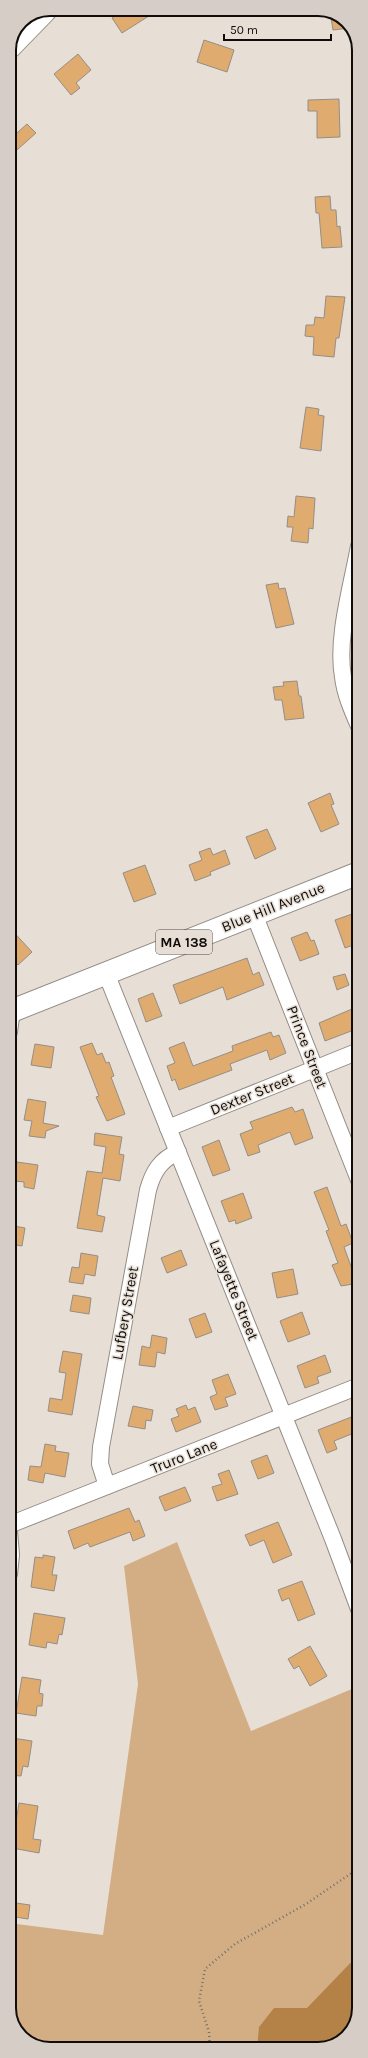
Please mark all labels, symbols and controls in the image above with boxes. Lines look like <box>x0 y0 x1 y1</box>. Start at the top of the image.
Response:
scale bar <box>224 16 331 42</box>
text: 50 m <box>230 23 258 37</box>
street label: Blue Hill Avenue <box>219 878 327 936</box>
road number: MA 138 <box>156 930 212 954</box>
street label: Prince Street <box>283 1003 331 1091</box>
street label: Dexter Street <box>207 1069 297 1119</box>
street label: Lafayette Street <box>206 1237 263 1343</box>
street label: Lufbery Street <box>108 1264 142 1361</box>
street label: Truro Lane <box>148 1435 220 1477</box>

